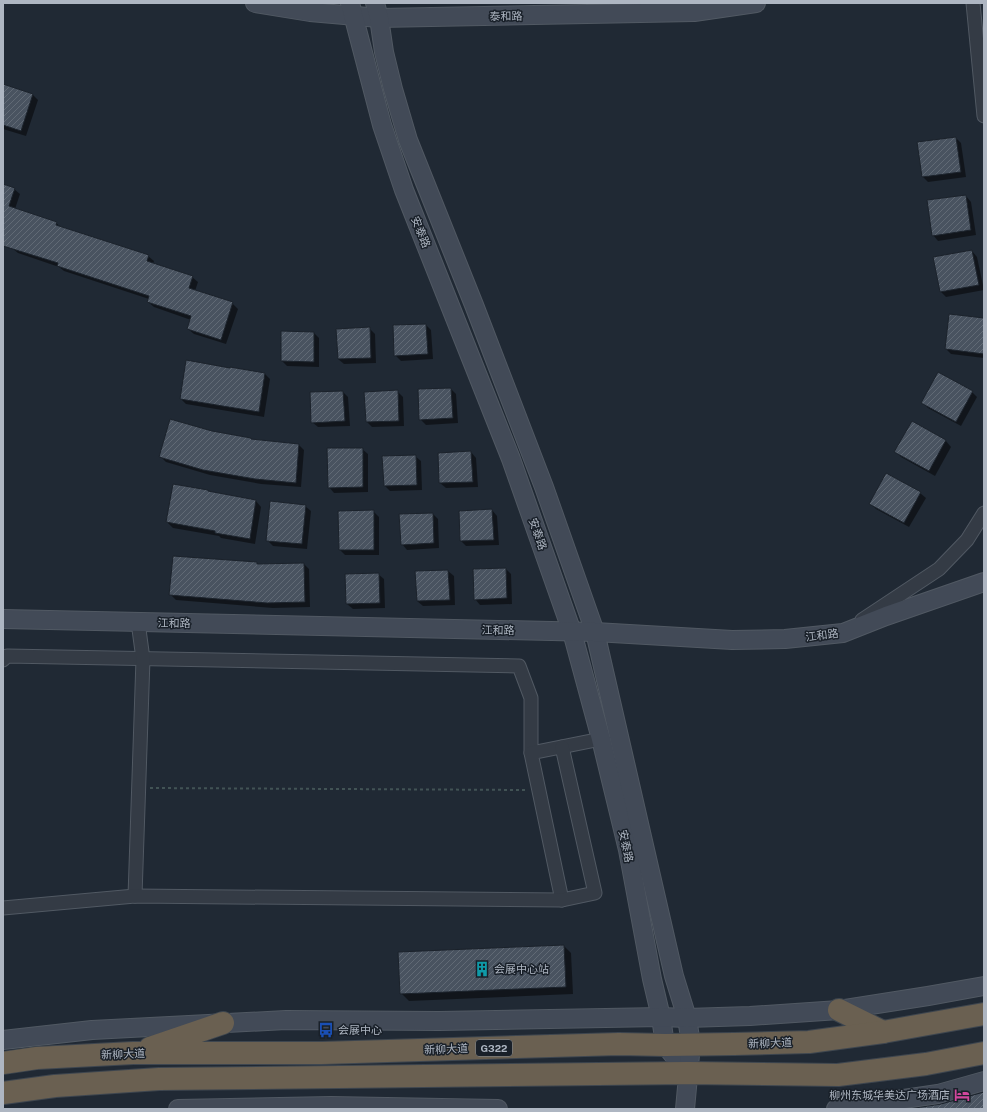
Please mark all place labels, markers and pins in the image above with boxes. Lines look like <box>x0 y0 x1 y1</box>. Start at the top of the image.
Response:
building icon: 会展中心站 <box>473 960 491 978</box>
place label: 会展中心站 <box>494 963 549 975</box>
bus stop icon: 会展中心 <box>317 1021 335 1039</box>
place label: 会展中心 <box>338 1024 382 1036</box>
hotel icon: 柳州东城华美达广场酒店 <box>953 1086 971 1104</box>
place label: 柳州东城华美达广场酒店 <box>829 1089 950 1101</box>

